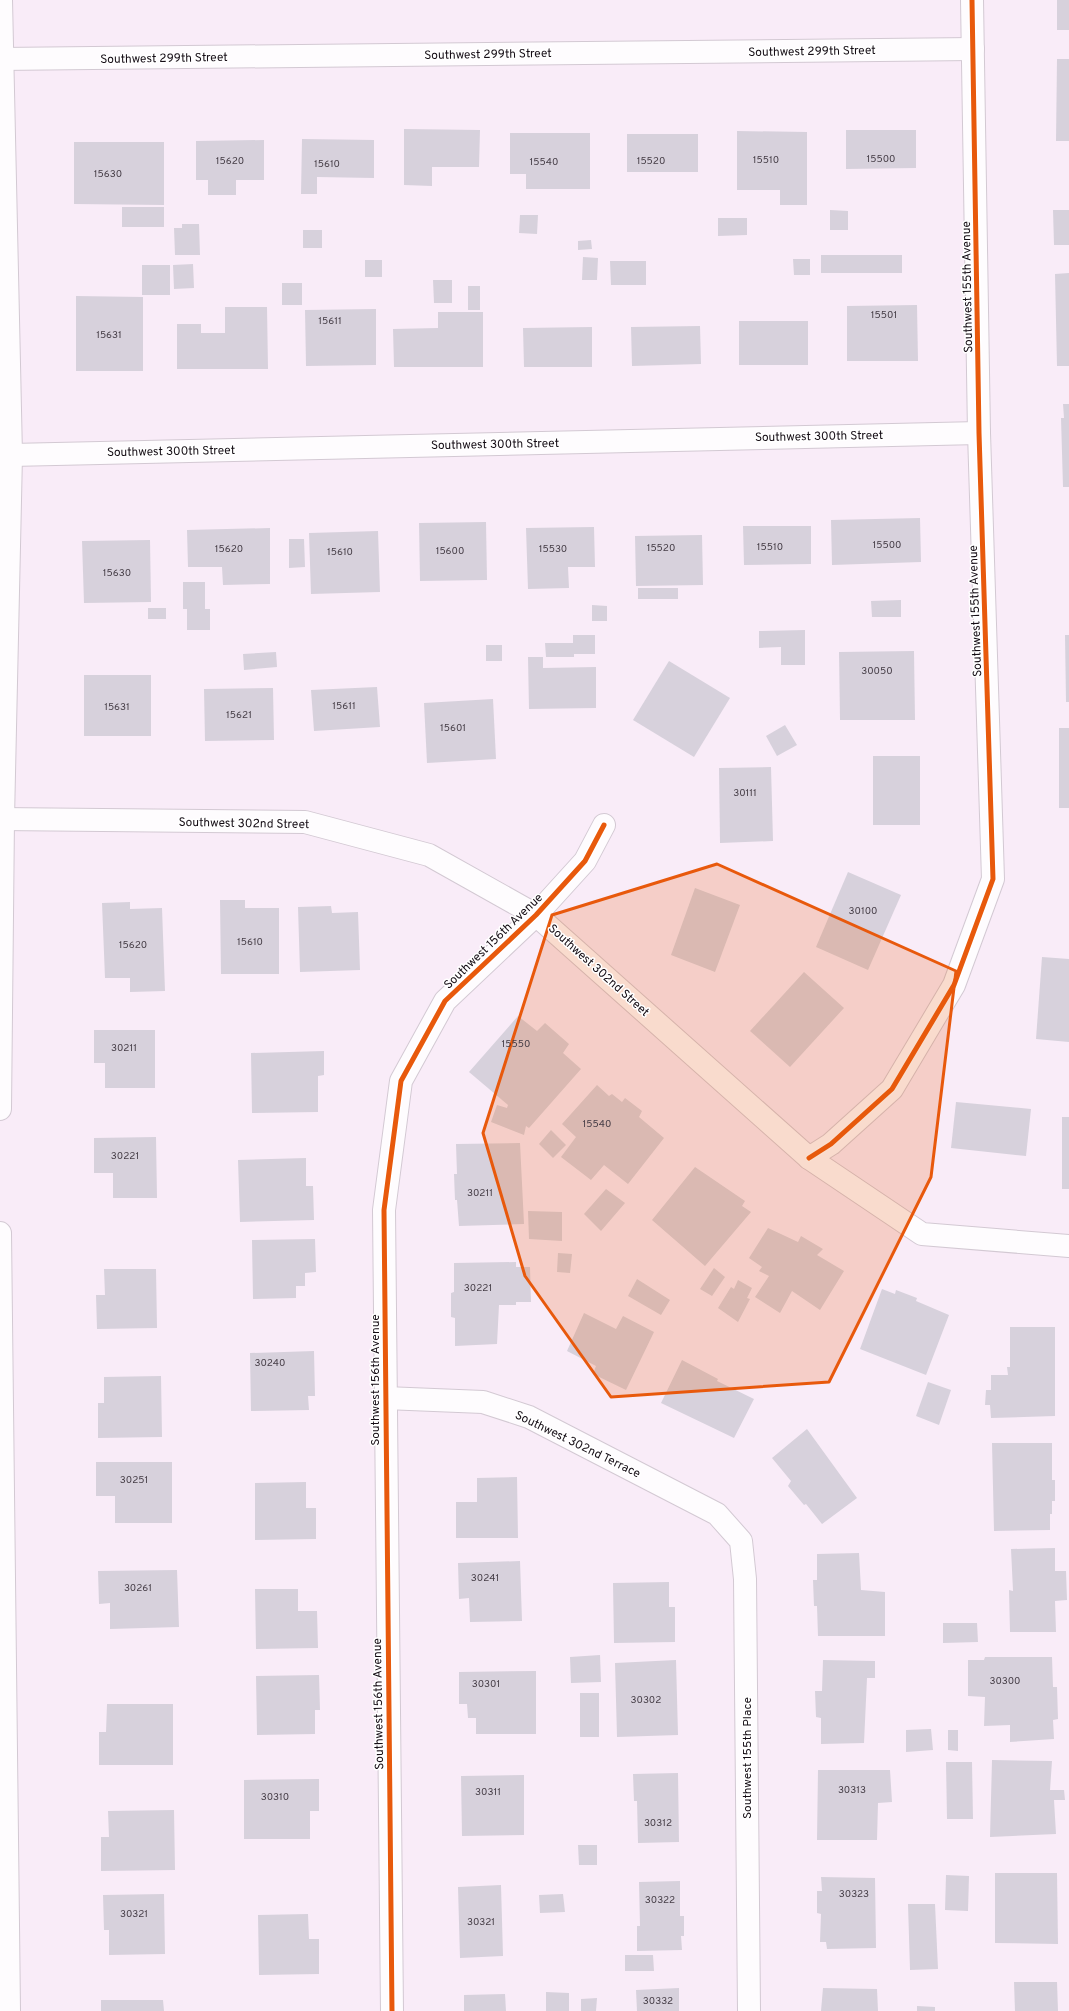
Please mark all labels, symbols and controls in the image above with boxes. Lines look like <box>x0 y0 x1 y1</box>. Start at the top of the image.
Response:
street label: Southwest 299th Street <box>748 43 876 61</box>
street label: Southwest 299th Street <box>424 46 552 64</box>
street label: Southwest 299th Street <box>100 50 228 68</box>
house number: 15500 <box>867 153 895 166</box>
house number: 15510 <box>753 154 779 167</box>
house number: 15620 <box>216 155 244 168</box>
house number: 15520 <box>637 155 665 168</box>
house number: 15540 <box>530 156 558 169</box>
house number: 15610 <box>314 158 340 171</box>
house number: 15630 <box>94 168 122 181</box>
street label: Southwest 155th Avenue <box>959 221 977 353</box>
house number: 15501 <box>871 309 897 322</box>
house number: 15611 <box>318 315 342 328</box>
house number: 15631 <box>96 329 122 342</box>
street label: Southwest 300th Street <box>755 428 883 446</box>
street label: Southwest 300th Street <box>431 436 559 454</box>
street label: Southwest 300th Street <box>107 443 235 461</box>
house number: 15500 <box>873 539 901 552</box>
house number: 15510 <box>757 541 783 554</box>
house number: 15520 <box>647 542 675 555</box>
house number: 15620 <box>215 543 243 556</box>
house number: 15530 <box>539 543 567 556</box>
house number: 15600 <box>436 545 464 558</box>
street label: Southwest 155th Avenue <box>966 545 986 677</box>
house number: 15610 <box>327 546 353 559</box>
house number: 15630 <box>103 567 131 580</box>
house number: 30050 <box>861 665 893 678</box>
house number: 15611 <box>332 700 356 713</box>
house number: 15631 <box>104 701 130 714</box>
house number: 15621 <box>226 709 252 722</box>
house number: 15601 <box>440 722 466 735</box>
house number: 30111 <box>733 787 757 800</box>
street label: Southwest 302nd Street <box>178 815 309 833</box>
street label: Southwest 156th Avenue <box>441 890 547 993</box>
house number: 30100 <box>849 905 877 918</box>
street label: Southwest 302nd Street <box>544 921 652 1020</box>
house number: 15610 <box>237 936 263 949</box>
house number: 15620 <box>119 939 147 952</box>
house number: 15550 <box>502 1038 530 1051</box>
house number: 30211 <box>111 1042 137 1055</box>
house number: 15540 <box>583 1118 611 1131</box>
house number: 30221 <box>111 1150 139 1163</box>
house number: 30211 <box>467 1187 493 1200</box>
house number: 30221 <box>464 1282 492 1295</box>
street label: Southwest 156th Avenue <box>368 1314 384 1446</box>
house number: 30240 <box>255 1357 286 1370</box>
street label: Southwest 302nd Terrace <box>512 1408 643 1482</box>
house number: 30251 <box>120 1474 148 1487</box>
house number: 30241 <box>471 1572 499 1585</box>
house number: 30261 <box>124 1582 152 1595</box>
street label: Southwest 156th Avenue <box>370 1638 388 1770</box>
house number: 30300 <box>989 1675 1021 1688</box>
house number: 30301 <box>472 1678 500 1691</box>
house number: 30302 <box>631 1694 661 1707</box>
street label: Southwest 155th Place <box>740 1697 756 1819</box>
house number: 30313 <box>838 1784 866 1797</box>
house number: 30311 <box>475 1786 501 1799</box>
house number: 30310 <box>261 1791 289 1804</box>
house number: 30312 <box>644 1817 672 1830</box>
house number: 30323 <box>839 1888 869 1901</box>
house number: 30322 <box>645 1894 675 1907</box>
house number: 30321 <box>120 1908 148 1921</box>
house number: 30321 <box>467 1916 495 1929</box>
house number: 30332 <box>643 1995 673 2008</box>

